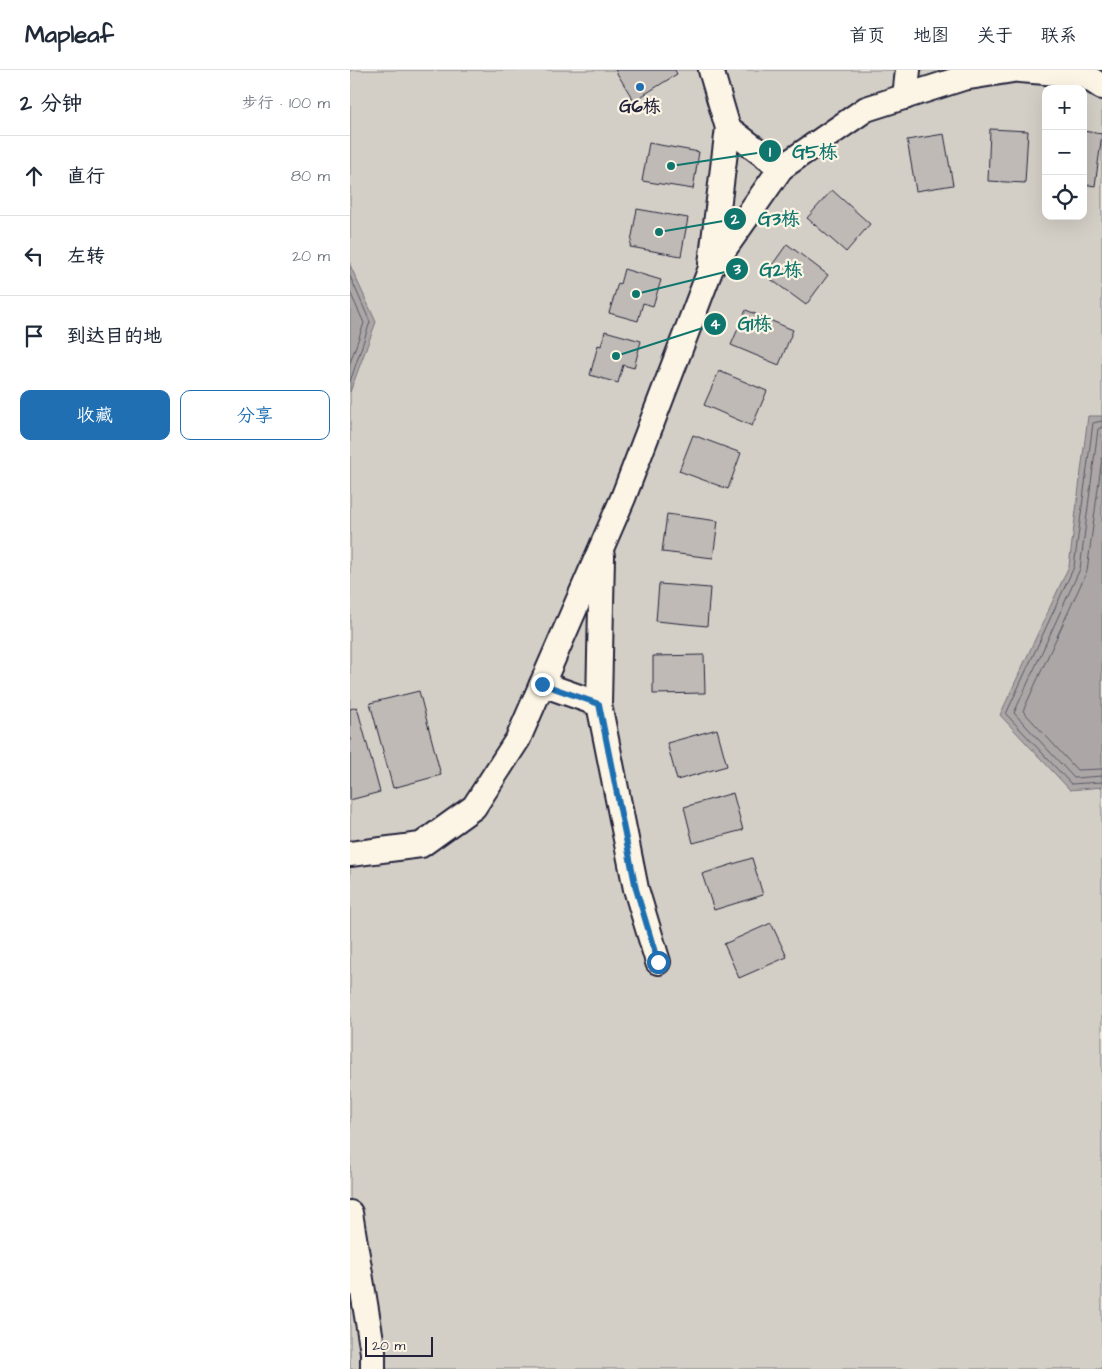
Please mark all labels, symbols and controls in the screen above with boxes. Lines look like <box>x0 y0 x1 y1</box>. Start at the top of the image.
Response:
text: Mapleaf <box>25 18 114 52</box>
text: 首页 <box>849 23 885 48</box>
text: 地图 <box>913 23 949 48</box>
text: 关于 <box>977 23 1013 48</box>
text: 联系 <box>1041 23 1077 48</box>
marker: G6栋 <box>634 81 646 93</box>
map controls <box>1042 85 1087 220</box>
button: + <box>1042 85 1087 130</box>
text: 2 分钟 <box>20 89 82 118</box>
text: 步行 · 100 m <box>242 92 330 114</box>
place label: G6栋 <box>619 94 661 119</box>
button: − <box>1042 130 1087 175</box>
callout: G5栋 <box>758 134 848 168</box>
text: G5栋 <box>792 139 838 166</box>
text: 1 <box>769 142 771 163</box>
icon: ahead <box>20 162 48 190</box>
text: 直行 <box>67 163 105 190</box>
text: 80 m <box>291 165 330 187</box>
button: locate <box>1042 175 1087 220</box>
callout: G3栋 <box>723 202 810 236</box>
text: G3栋 <box>758 206 800 233</box>
text: 2 <box>730 209 740 230</box>
icon: left <box>20 242 48 270</box>
text: 左转 <box>67 243 105 270</box>
text: 20 m <box>292 245 330 267</box>
callout: G2栋 <box>725 252 813 286</box>
text: G2栋 <box>759 257 803 284</box>
text: 3 <box>732 259 741 280</box>
callout: G1栋 <box>702 307 782 341</box>
text: G1栋 <box>738 311 772 338</box>
text: 4 <box>710 314 721 335</box>
icon: arrive <box>20 322 48 350</box>
text: 到达目的地 <box>67 323 162 350</box>
button: 收藏 <box>20 390 170 440</box>
button: 分享 <box>180 390 330 440</box>
route end <box>531 673 554 696</box>
route start <box>647 951 670 974</box>
scale bar <box>365 1334 432 1357</box>
text: 20 m <box>372 1336 405 1356</box>

